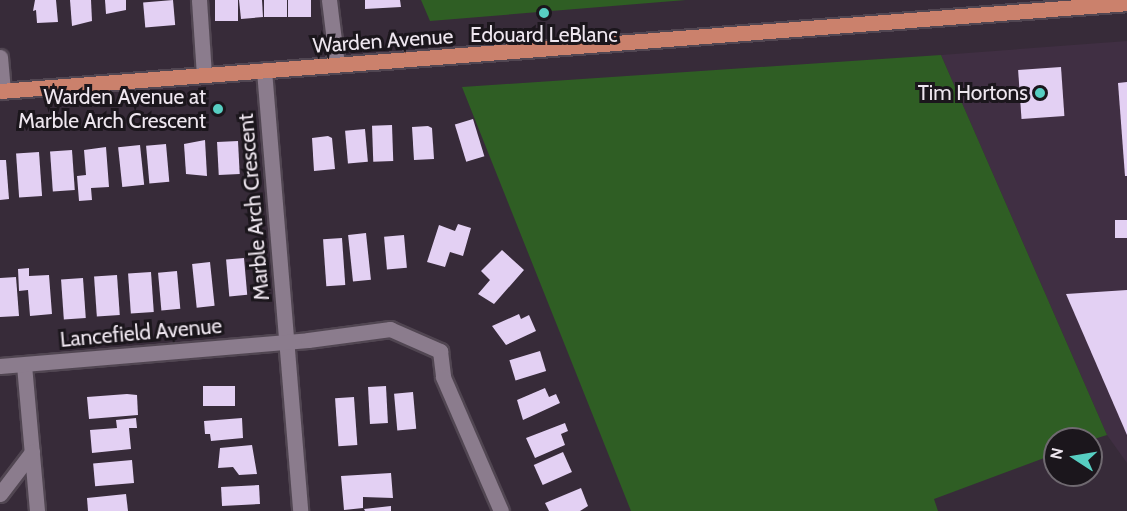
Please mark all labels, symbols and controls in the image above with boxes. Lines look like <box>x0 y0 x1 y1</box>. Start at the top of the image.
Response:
marker: Edouard LeBlanc <box>537 6 551 20</box>
place label: Edouard LeBlanc <box>470 22 618 48</box>
street label: Warden Avenue <box>312 24 454 58</box>
place label: Tim Hortons <box>918 80 1028 106</box>
place label: Warden Avenue at Marble Arch Crescent <box>18 84 206 134</box>
marker: Tim Hortons <box>1033 86 1047 100</box>
marker: Warden Avenue at Marble Arch Crescent <box>211 102 225 116</box>
street label: Marble Arch Crescent <box>233 112 275 302</box>
street label: Lancefield Avenue <box>59 313 223 353</box>
north arrow <box>1043 427 1103 487</box>
text: N <box>1046 446 1067 461</box>

